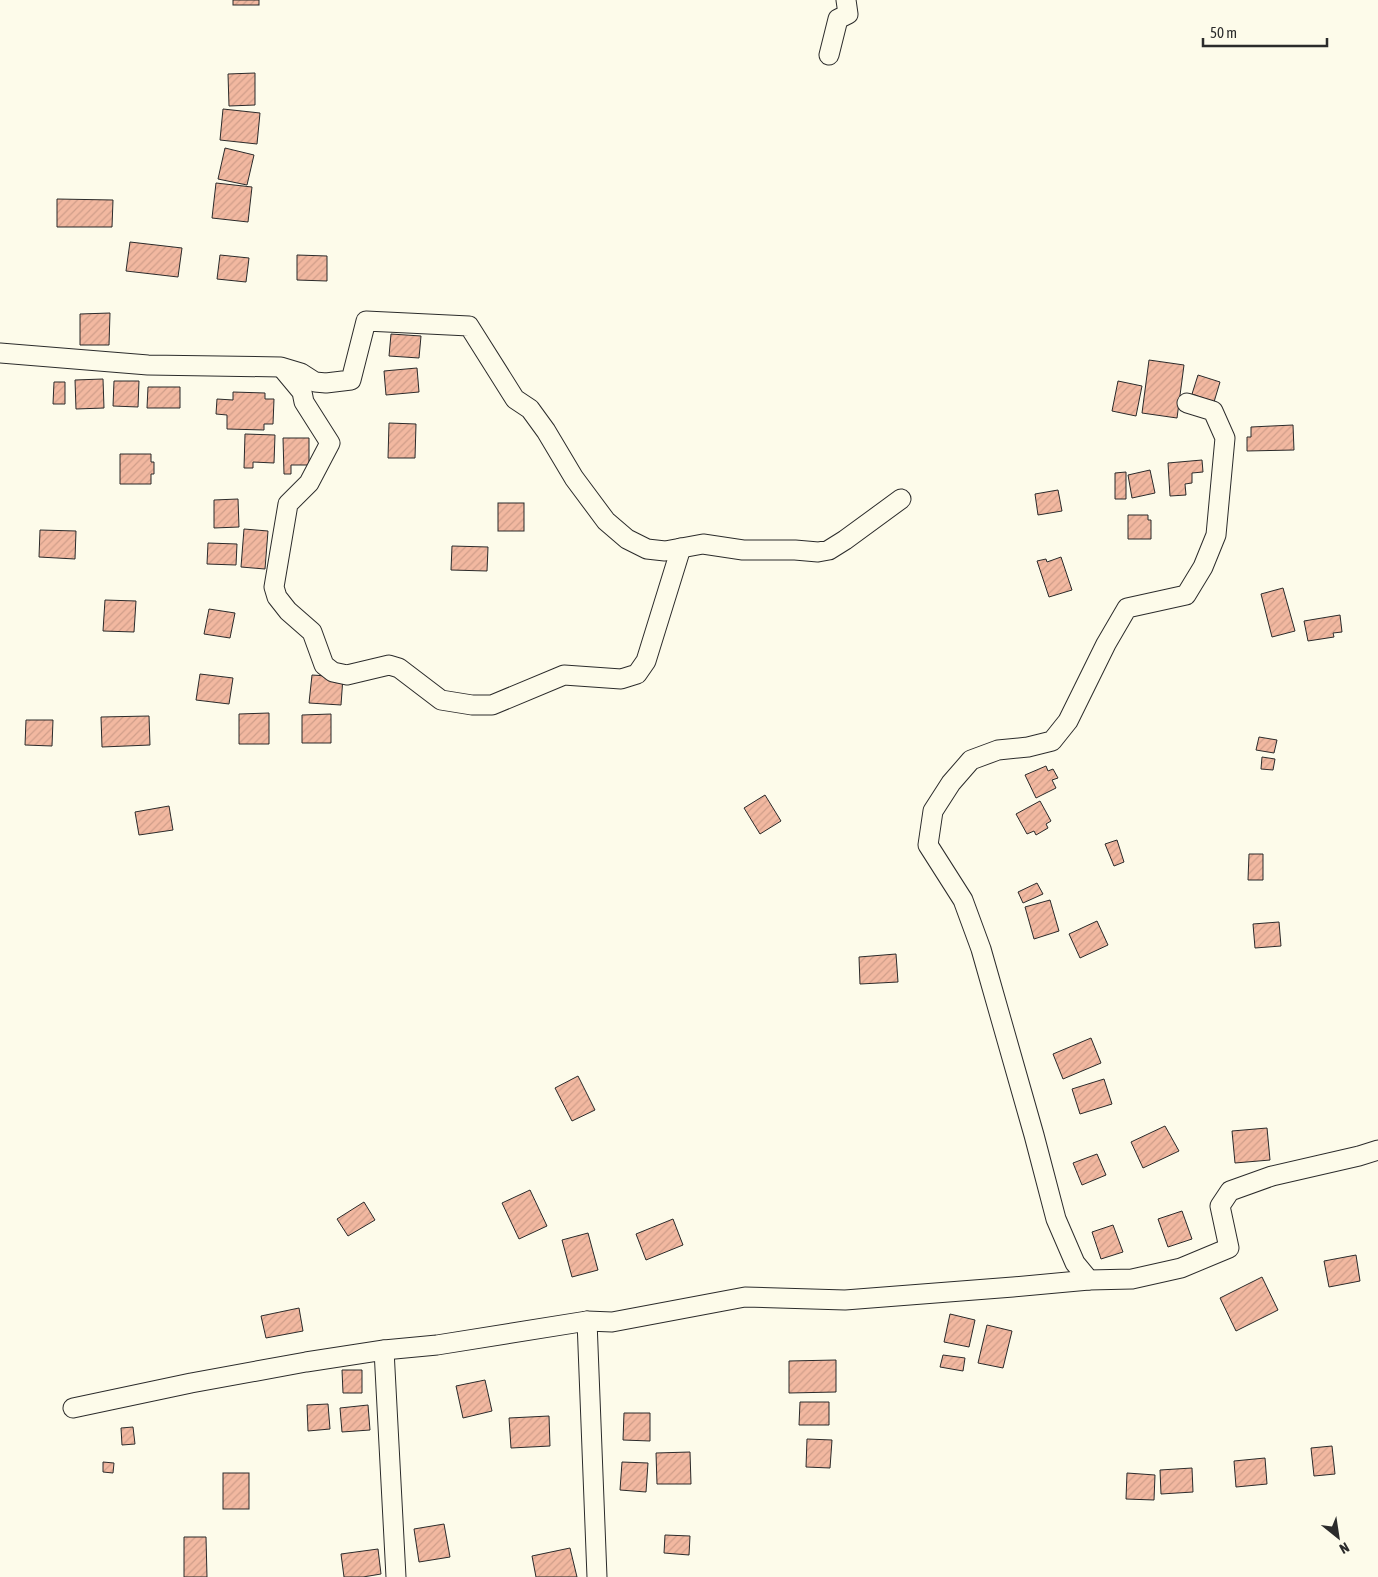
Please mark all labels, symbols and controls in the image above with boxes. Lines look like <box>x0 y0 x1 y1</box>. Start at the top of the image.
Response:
scale bar <box>1203 15 1327 47</box>
text: 50 m <box>1210 24 1237 41</box>
north arrow <box>1313 1512 1363 1562</box>
text: N <box>1337 1539 1352 1557</box>

